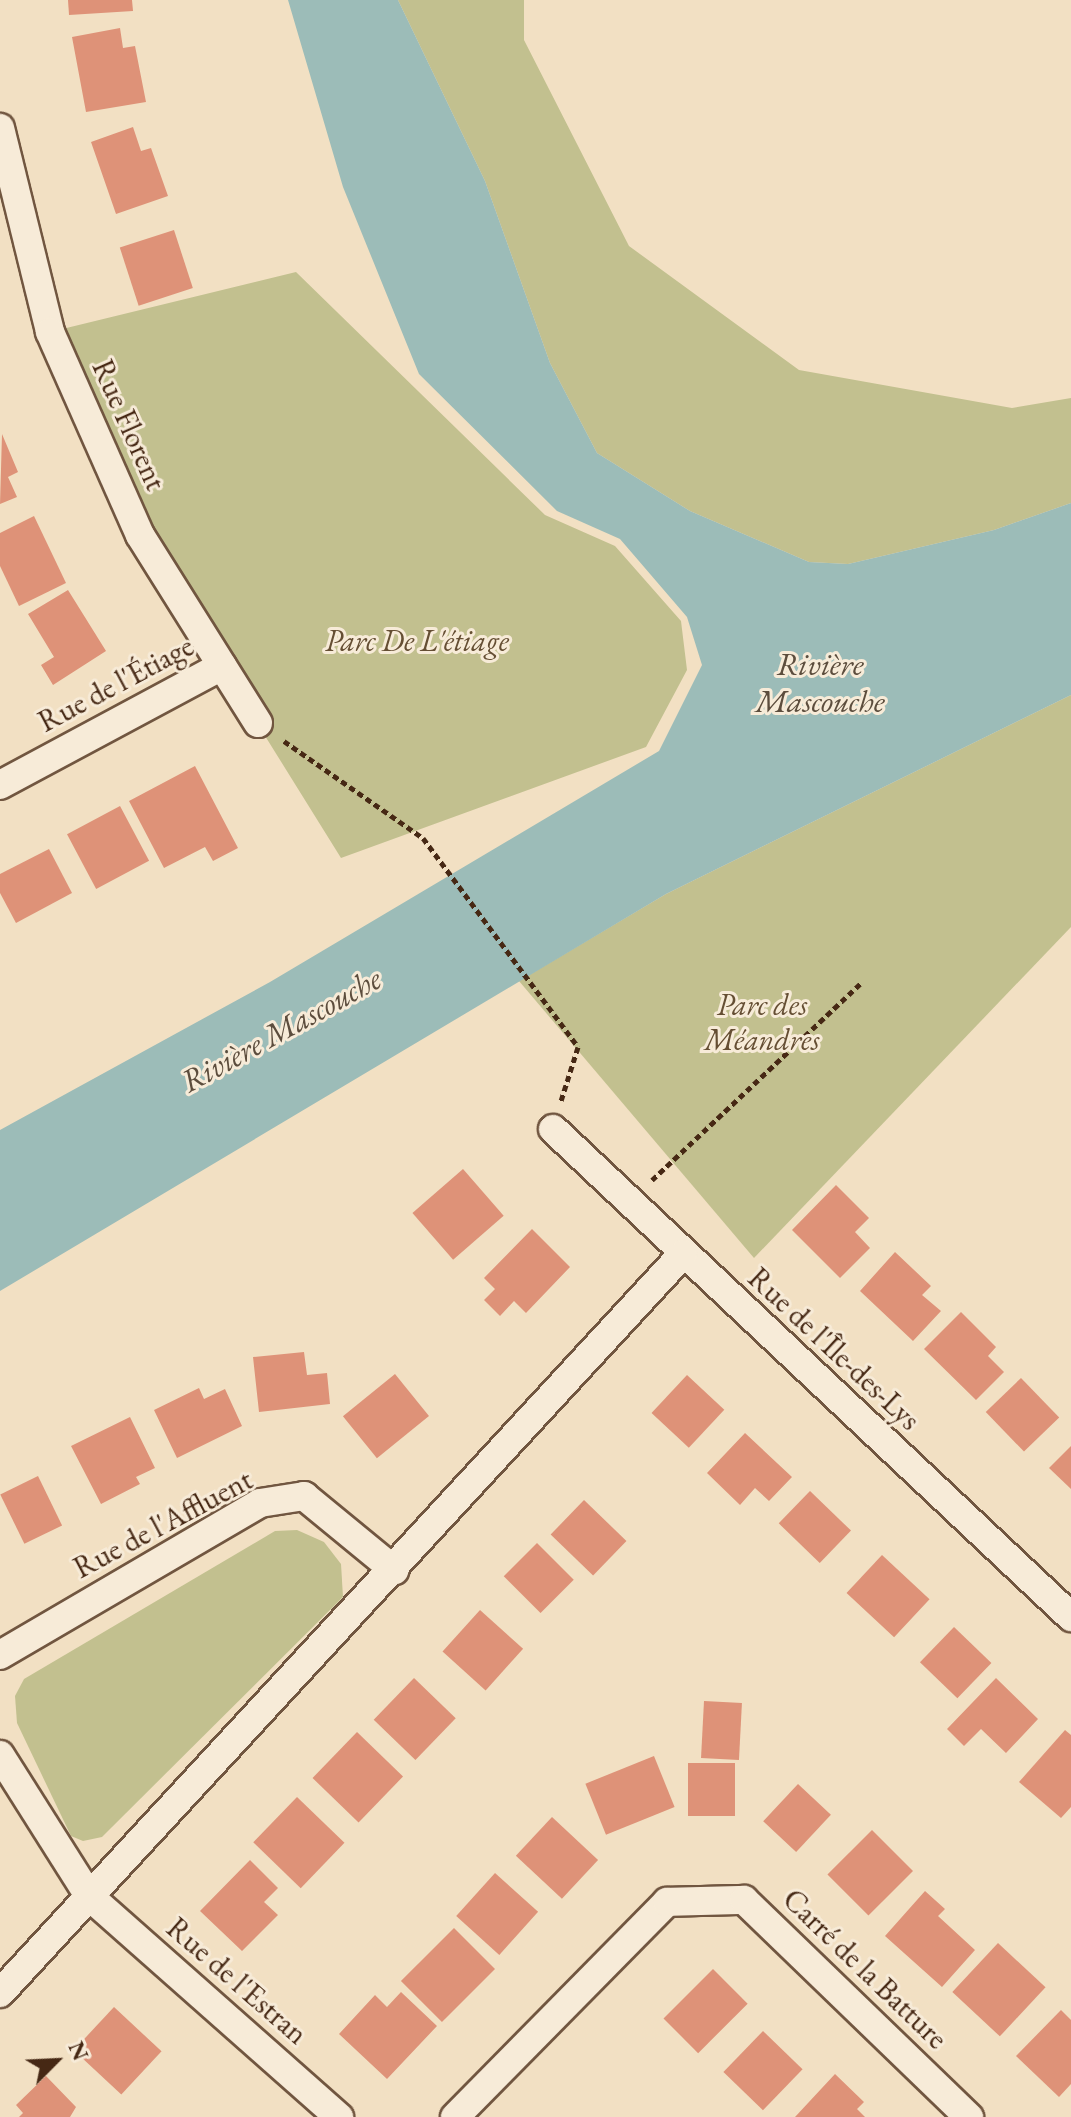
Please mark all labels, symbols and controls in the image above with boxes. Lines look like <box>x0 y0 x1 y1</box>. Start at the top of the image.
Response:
street label: Rue Florent <box>84 354 174 496</box>
park label: Parc De L'étiage <box>325 623 509 659</box>
street label: Rue de l'Étiage <box>32 628 200 740</box>
water label: Rivière Mascouche <box>755 646 885 721</box>
water label: Rivière Mascouche <box>174 959 388 1101</box>
park label: Parc des Méandres <box>704 987 820 1058</box>
street label: Rue de l'Île-des-Lys <box>741 1260 927 1438</box>
street label: Rue de l'Affluent <box>67 1462 259 1586</box>
street label: Carré de la Batture <box>775 1881 955 2057</box>
street label: Rue de l'Estran <box>159 1910 315 2052</box>
north arrow <box>16 2021 96 2101</box>
text: N <box>62 2037 95 2065</box>

